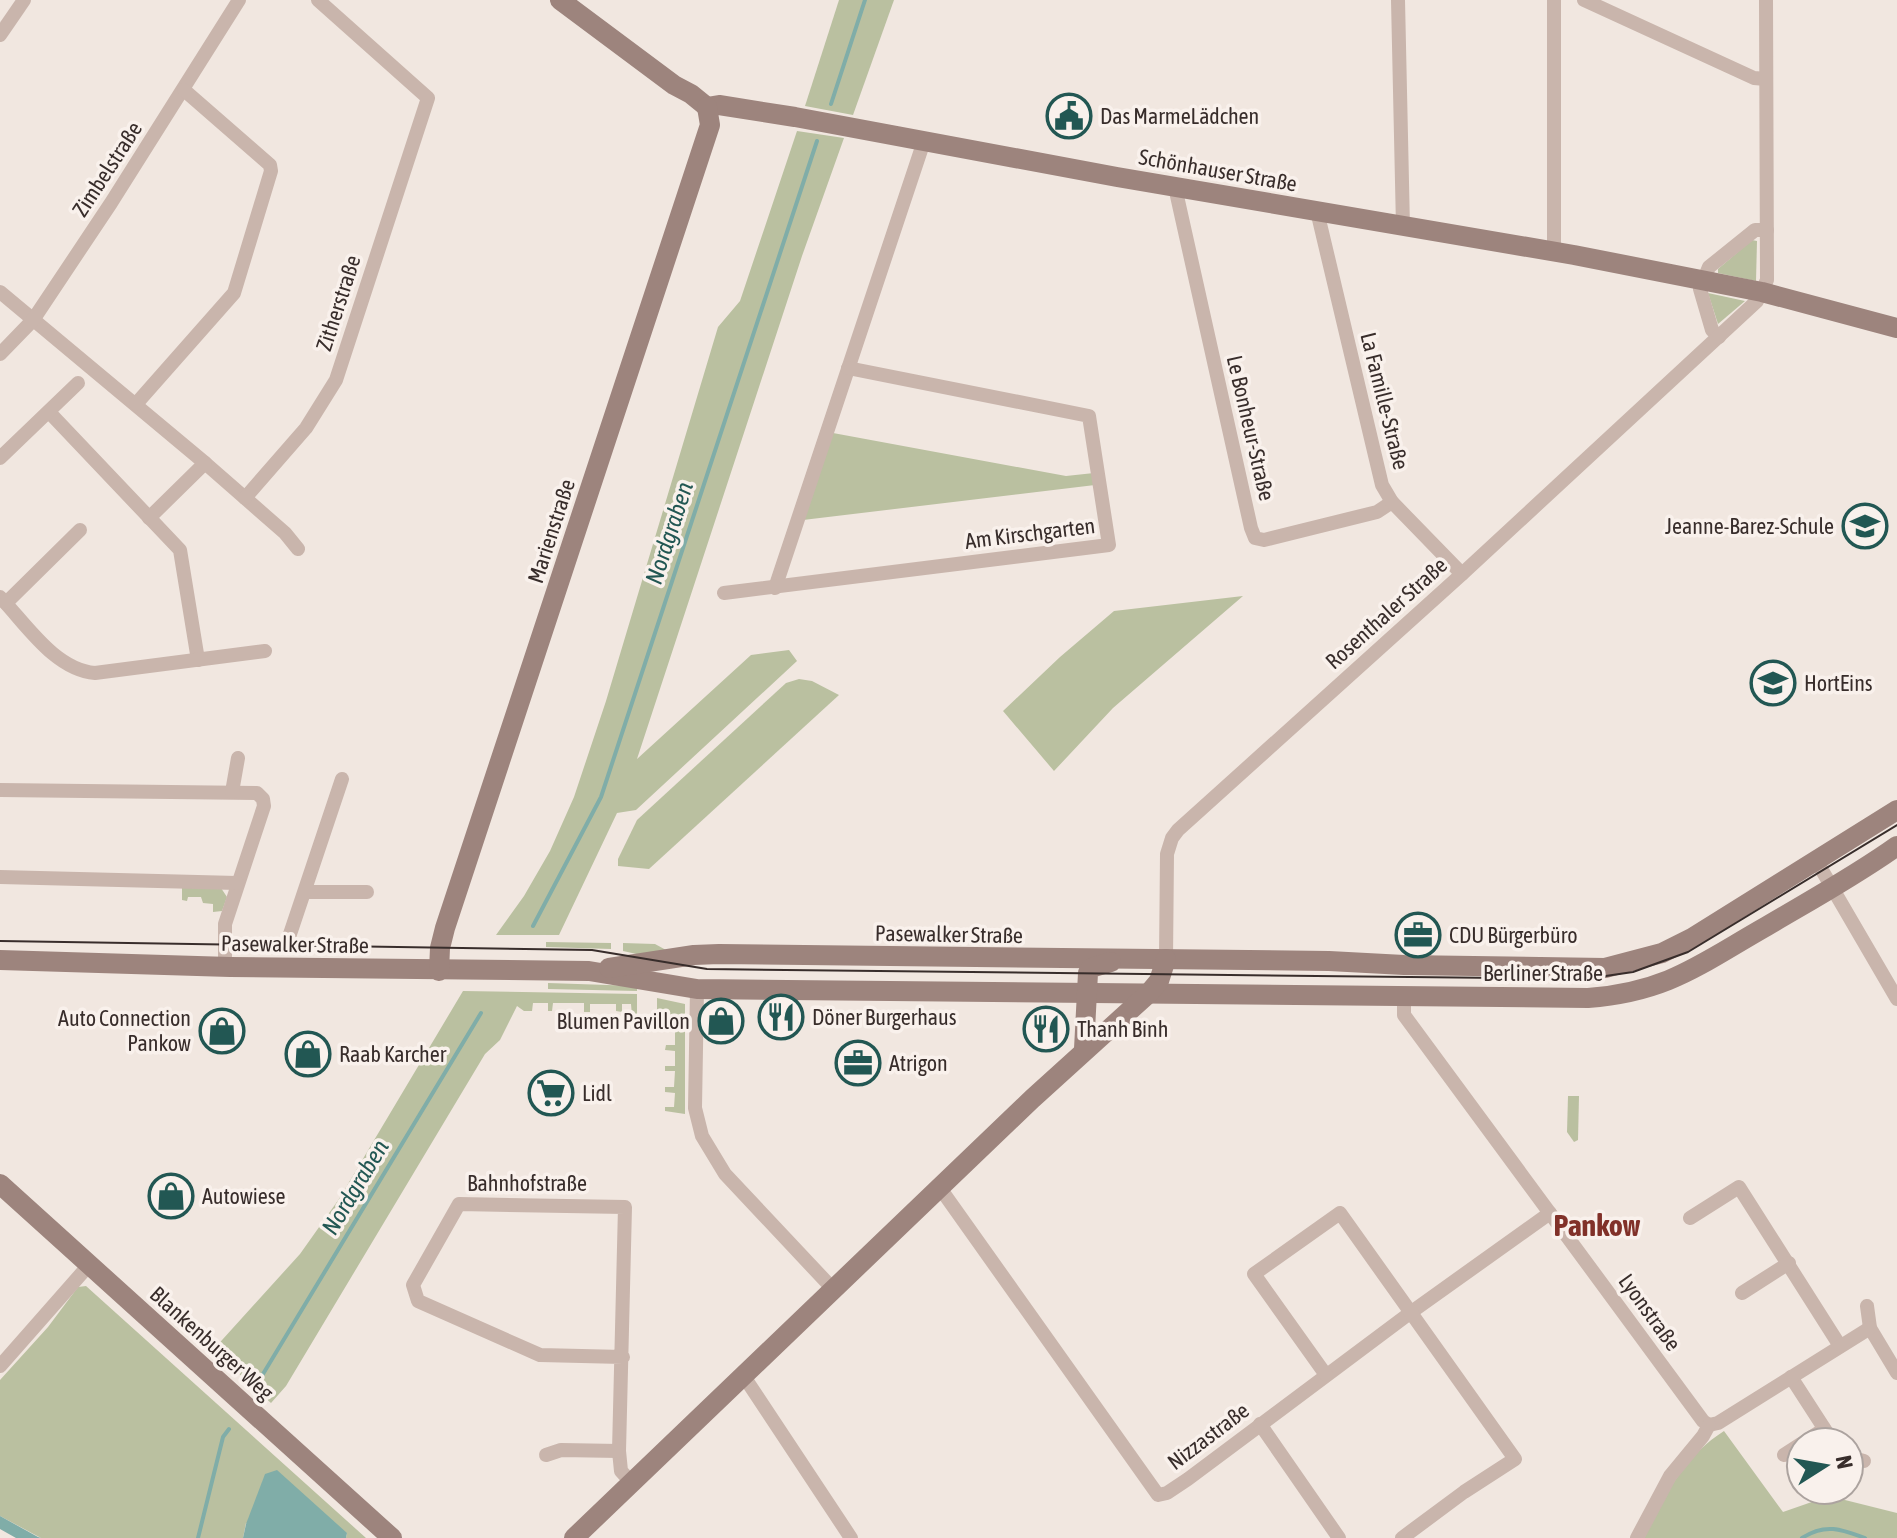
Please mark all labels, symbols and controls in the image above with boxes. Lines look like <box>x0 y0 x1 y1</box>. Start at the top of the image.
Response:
public building icon: Das MarmeLädchen <box>1045 92 1093 140</box>
place label: Das MarmeLädchen <box>1100 103 1259 129</box>
street label: Zimbelstraße <box>67 117 147 221</box>
street label: Schönhauser Straße <box>1137 143 1299 197</box>
street label: Zitherstraße <box>310 252 366 354</box>
street label: La Famille-Straße <box>1355 330 1415 472</box>
street label: Le Bonheur-Straße <box>1222 353 1280 503</box>
street label: Marienstraße <box>522 476 580 586</box>
water label: Nordgraben <box>640 478 698 588</box>
school or university icon: Jeanne-Barez-Schule <box>1841 502 1889 550</box>
street label: Am Kirschgarten <box>963 512 1097 554</box>
place label: Jeanne-Barez-Schule <box>1665 513 1834 539</box>
street label: Rosenthaler Straße <box>1320 552 1452 674</box>
school or university icon: HortEins <box>1749 659 1797 707</box>
place label: HortEins <box>1804 670 1873 696</box>
office icon: CDU Bürgerbüro <box>1394 911 1442 959</box>
street label: Pasewalker Straße <box>875 920 1023 948</box>
place label: CDU Bürgerbüro <box>1449 922 1577 948</box>
street label: Pasewalker Straße <box>221 930 369 958</box>
street label: Berliner Straße <box>1483 960 1603 986</box>
restaurant icon: Döner Burgerhaus <box>757 993 805 1041</box>
shop icon: Blumen Pavillon <box>697 997 745 1045</box>
place label: Döner Burgerhaus <box>812 1004 957 1030</box>
place label: Auto Connection Pankow <box>58 1005 191 1056</box>
restaurant icon: Thanh Binh <box>1022 1005 1070 1053</box>
shop icon: Auto Connection Pankow <box>198 1007 246 1055</box>
place label: Blumen Pavillon <box>556 1008 690 1034</box>
place label: Thanh Binh <box>1077 1016 1168 1042</box>
shop icon: Raab Karcher <box>284 1030 332 1078</box>
office icon: Atrigon <box>834 1039 882 1087</box>
place label: Raab Karcher <box>339 1041 447 1067</box>
place label: Atrigon <box>889 1050 948 1076</box>
supermarket icon: Lidl <box>527 1069 575 1117</box>
place label: Lidl <box>582 1080 612 1106</box>
water label: Nordgraben <box>316 1134 394 1239</box>
street label: Bahnhofstraße <box>467 1170 587 1196</box>
shop icon: Autowiese <box>147 1172 195 1220</box>
place label: Autowiese <box>202 1183 286 1209</box>
district label: Pankow <box>1554 1208 1641 1242</box>
street label: Lyonstraße <box>1613 1269 1687 1355</box>
street label: Blankenburger Weg <box>145 1281 280 1406</box>
street label: Nizzastraße <box>1162 1397 1254 1475</box>
north arrow <box>1785 1426 1865 1506</box>
text: N <box>1831 1453 1859 1471</box>

